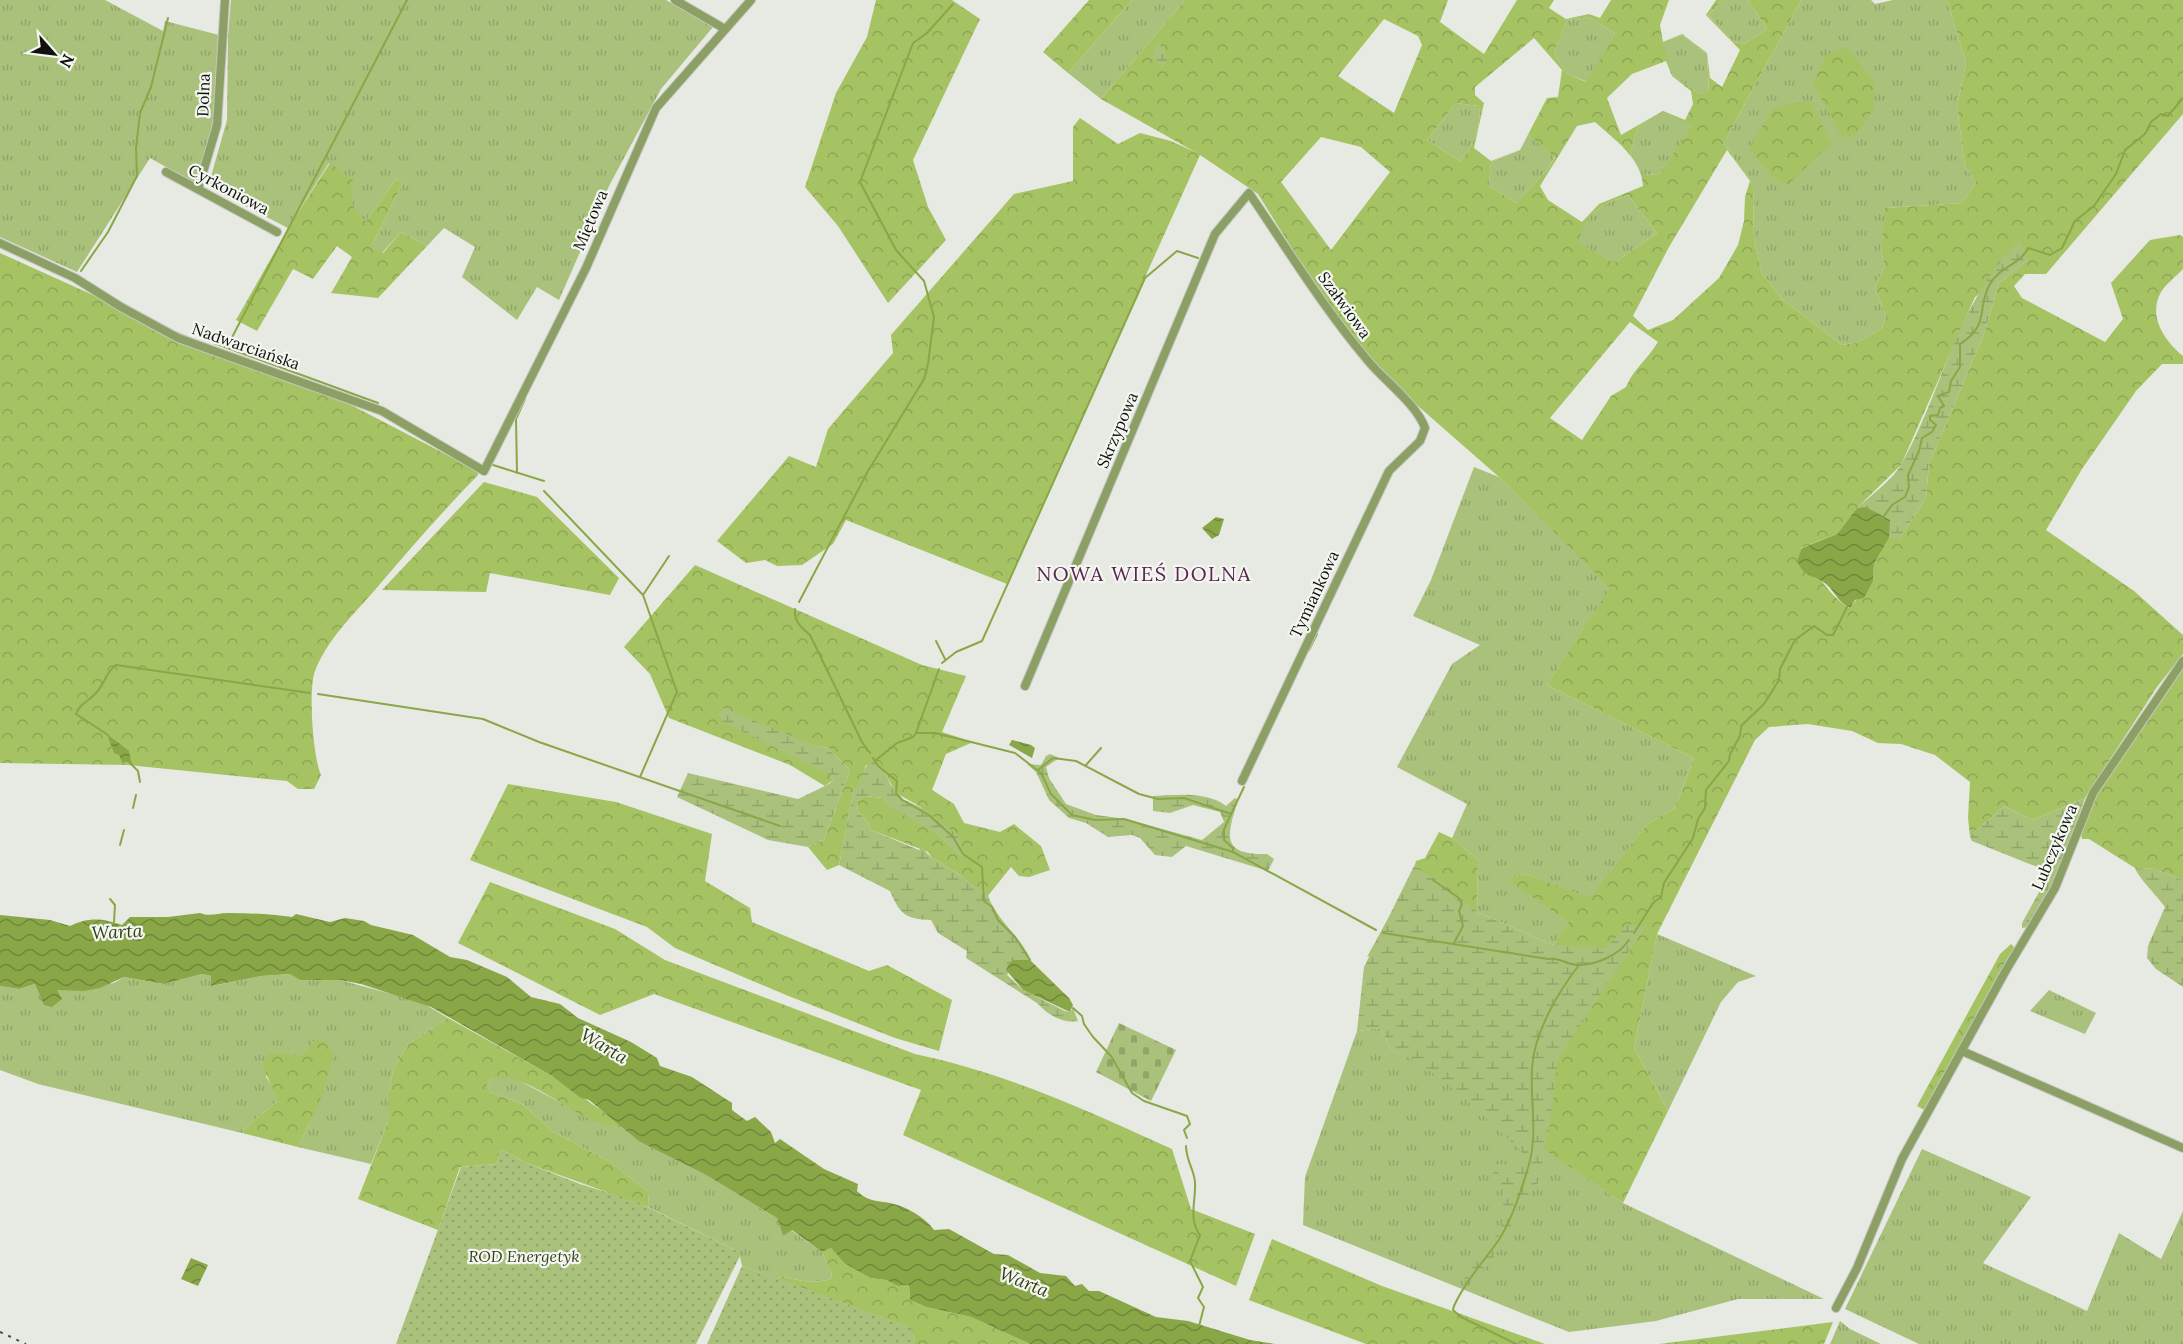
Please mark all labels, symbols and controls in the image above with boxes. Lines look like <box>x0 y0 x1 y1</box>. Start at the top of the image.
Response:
north arrow <box>24 24 84 84</box>
text: N <box>56 51 79 71</box>
street label: Dolna <box>192 73 214 117</box>
street label: Cyrkoniowa <box>185 159 273 219</box>
street label: Miętowa <box>568 187 612 253</box>
street label: Szałwiowa <box>1314 268 1376 342</box>
street label: Nadwarciańska <box>189 318 303 374</box>
street label: Skrzypowa <box>1092 389 1142 471</box>
street label: Tymiankowa <box>1285 547 1343 641</box>
district label: NOWA WIEŚ DOLNA <box>1036 561 1252 586</box>
street label: Lubczykowa <box>2027 801 2081 893</box>
water label: Warta <box>91 919 143 944</box>
water label: Warta <box>576 1023 632 1069</box>
park label: ROD Energetyk <box>468 1246 580 1266</box>
water label: Warta <box>996 1261 1052 1302</box>

